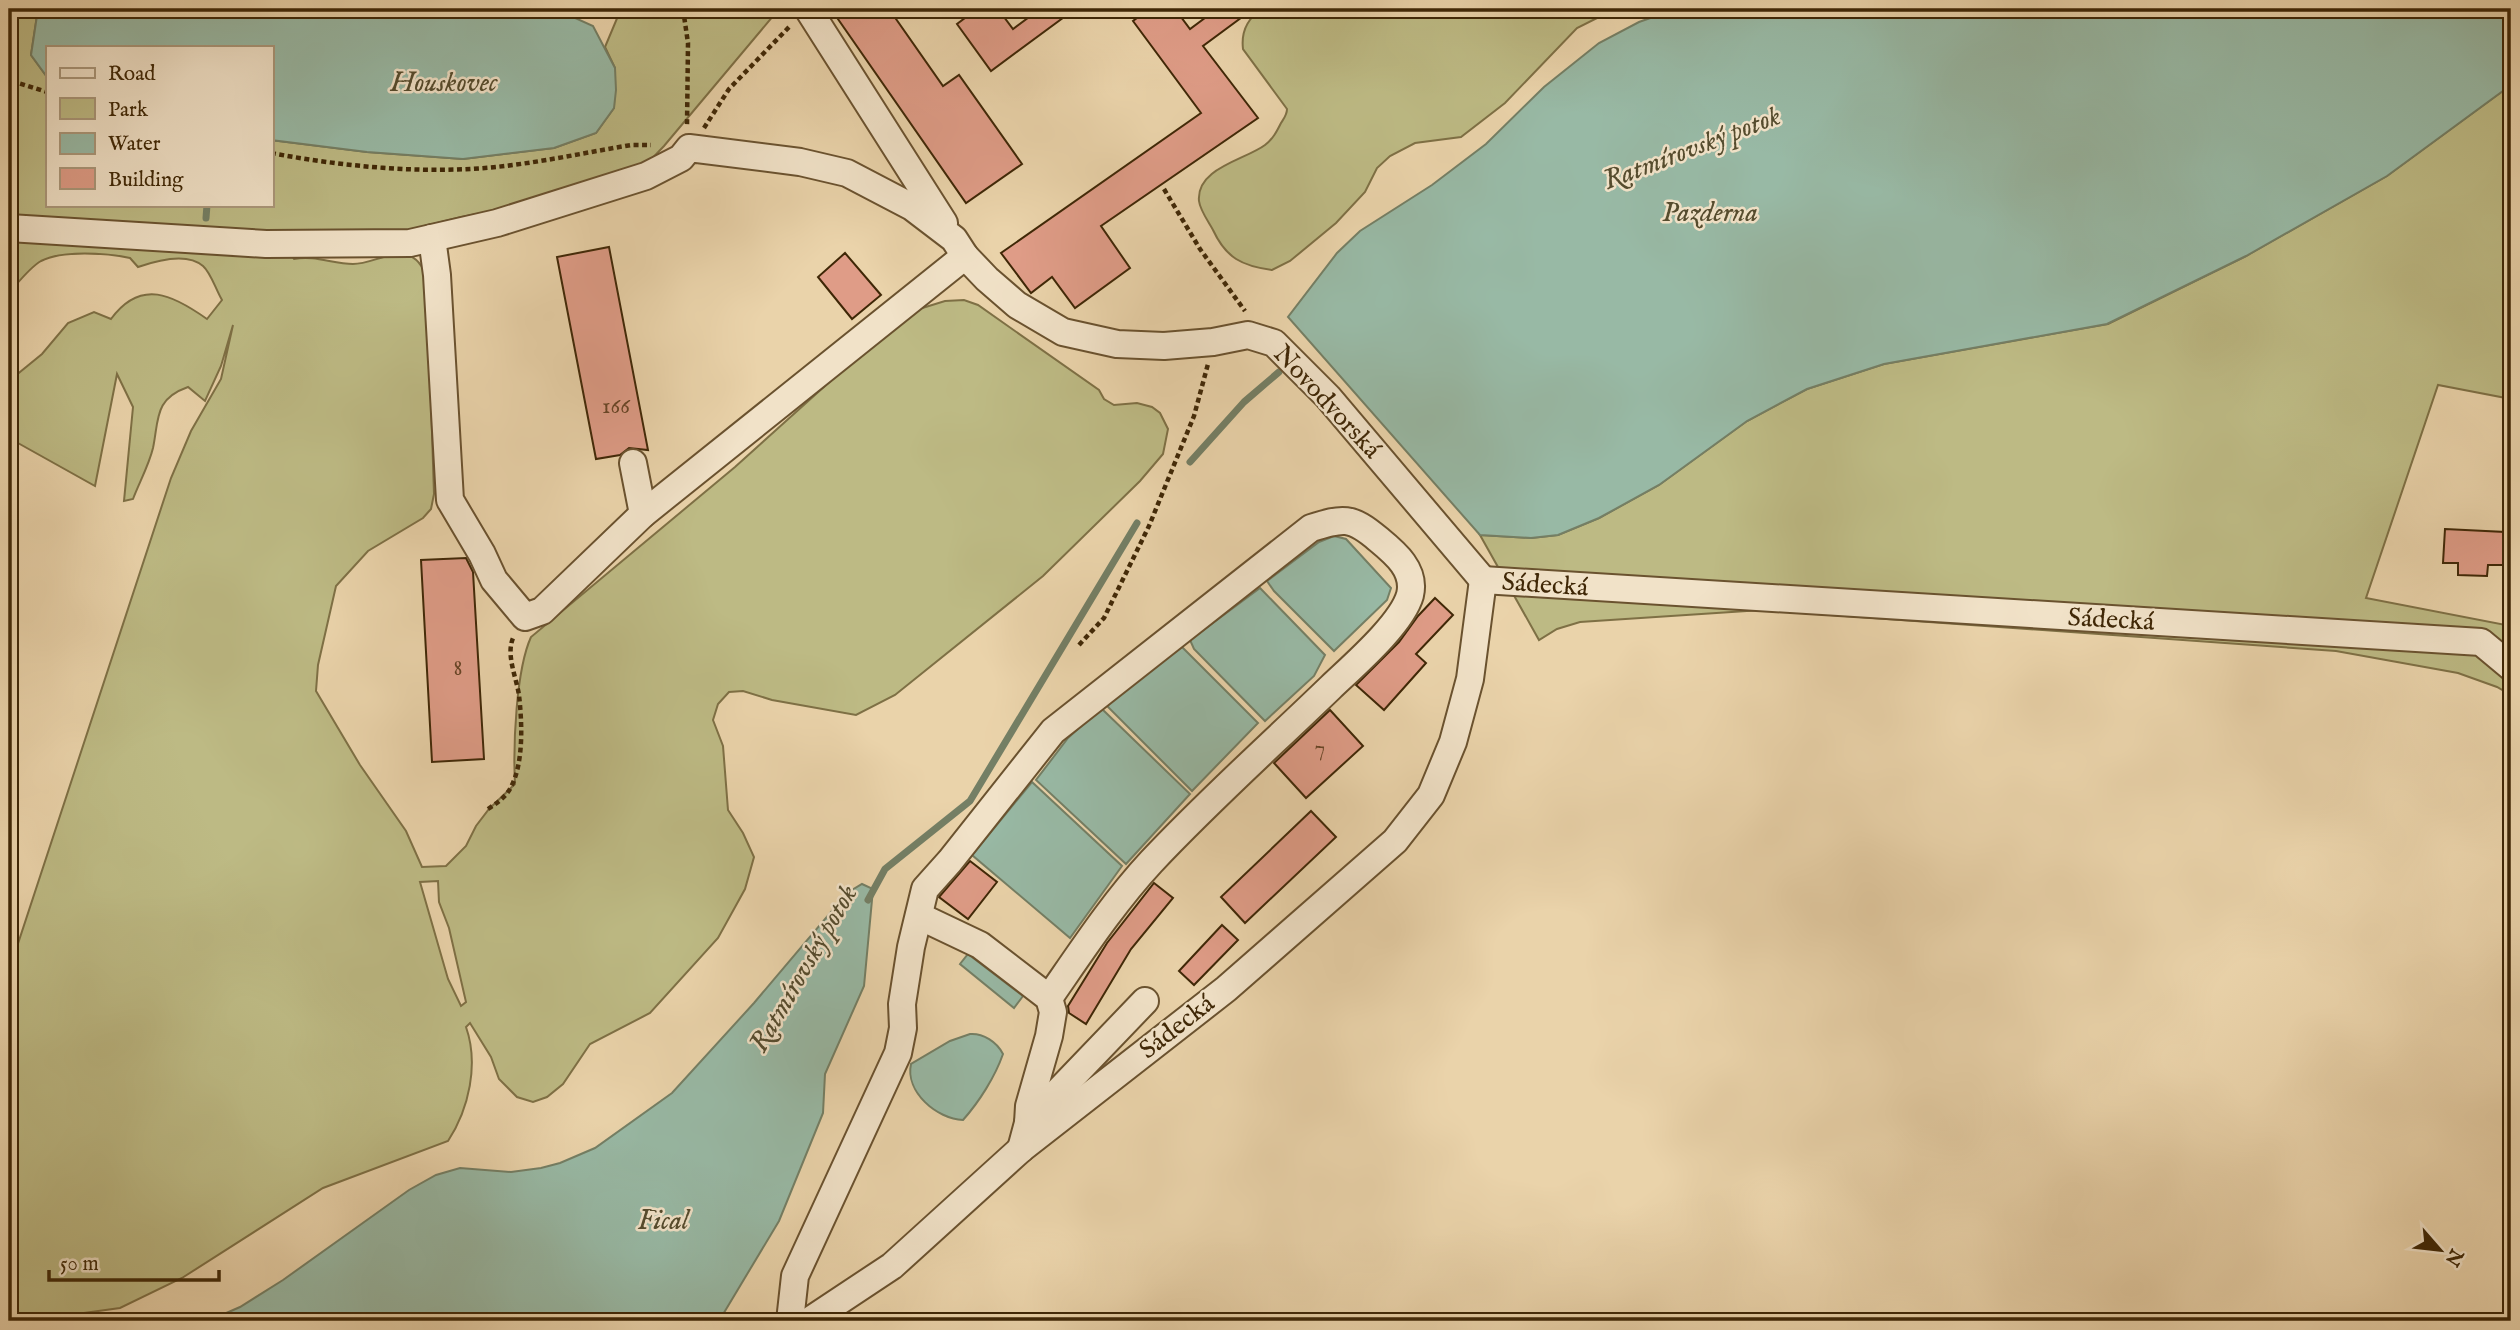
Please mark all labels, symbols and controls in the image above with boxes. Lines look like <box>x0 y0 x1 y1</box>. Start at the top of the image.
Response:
legend <box>46 46 273 206</box>
text: Road <box>108 61 156 88</box>
water label: Houskovec <box>389 66 498 101</box>
text: Park <box>108 97 149 124</box>
water label: Ratmírovský potok <box>1598 99 1786 199</box>
text: Water <box>108 131 161 158</box>
text: Building <box>108 167 184 194</box>
water label: Pazderna <box>1662 196 1758 231</box>
street label: Novodvorská <box>1266 338 1389 466</box>
house number: 166 <box>602 392 631 421</box>
street label: Sádecká <box>1501 566 1590 605</box>
street label: Sádecká <box>2067 601 2156 639</box>
house number: 8 <box>453 654 463 683</box>
house number: 7 <box>1315 734 1325 763</box>
water label: Ratmírovský potok <box>742 879 866 1059</box>
street label: Sádecká <box>1133 987 1222 1067</box>
water label: Fical <box>637 1204 691 1239</box>
north arrow <box>2404 1214 2474 1284</box>
scale bar <box>49 1239 219 1283</box>
text: N <box>2439 1243 2468 1270</box>
text: 50 m <box>60 1251 99 1278</box>

